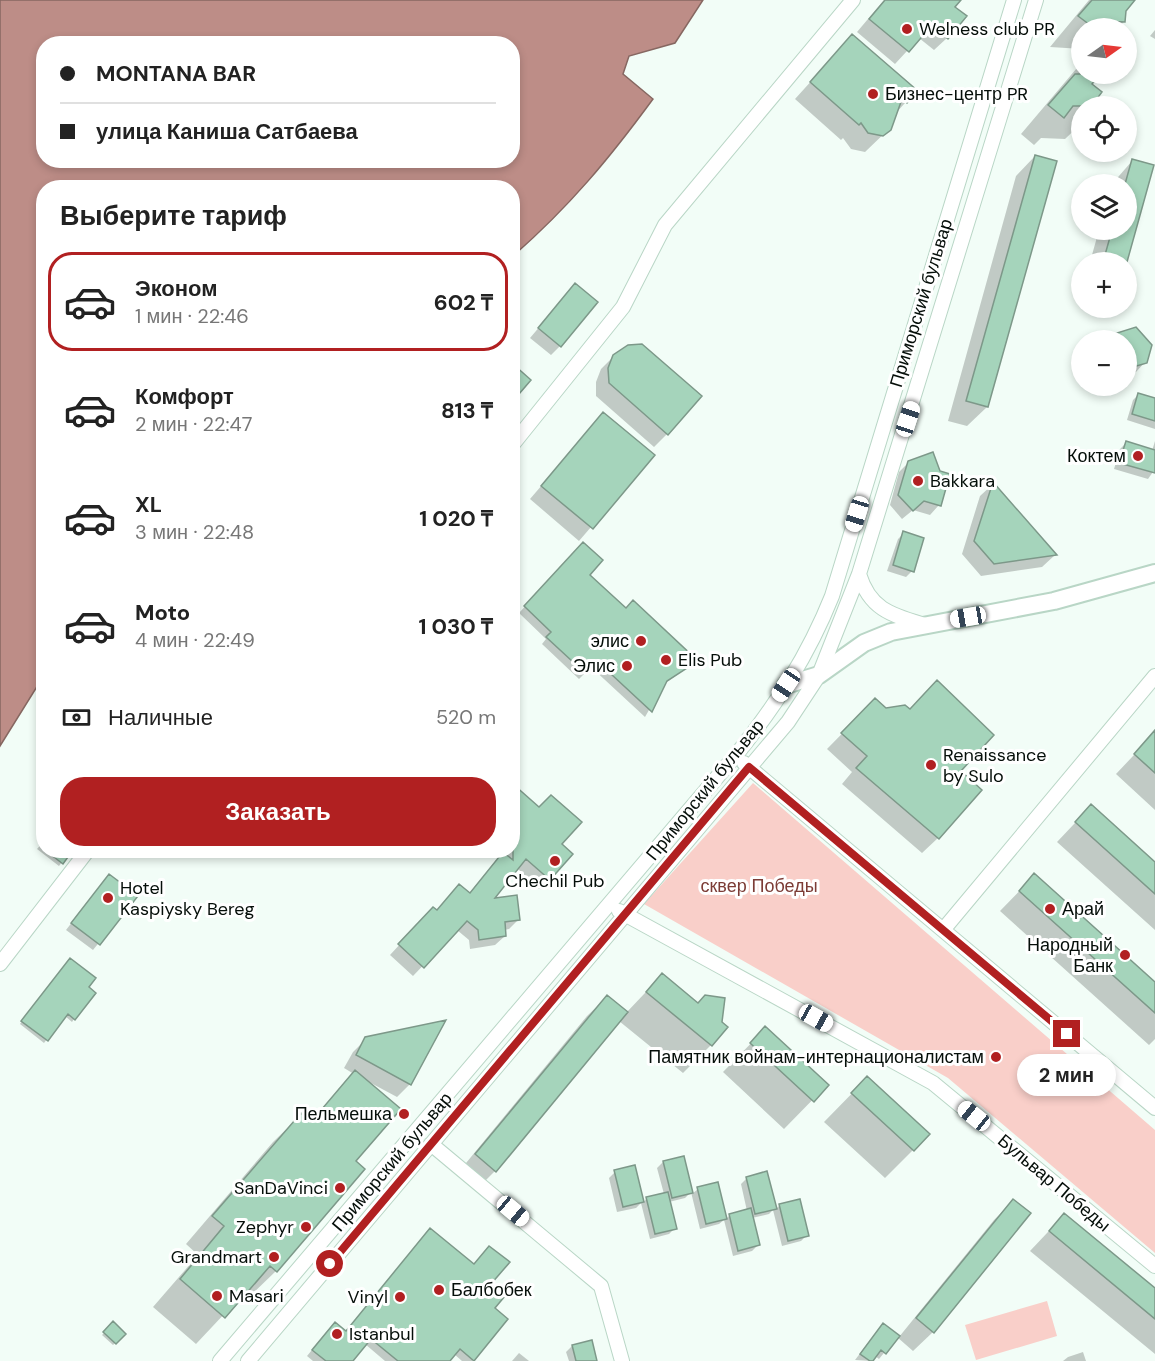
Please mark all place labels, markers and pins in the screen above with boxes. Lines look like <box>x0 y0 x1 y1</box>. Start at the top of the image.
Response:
place label: Welness club PR <box>919 17 1055 41</box>
marker: Welness club PR <box>900 22 914 36</box>
place label: Бизнес-центр PR <box>885 82 1028 106</box>
marker: Бизнес-центр PR <box>866 87 880 101</box>
place label: Коктем <box>1067 444 1126 468</box>
marker: Коктем <box>1131 449 1145 463</box>
place label: Bakkara <box>930 469 995 493</box>
marker: Bakkara <box>911 474 925 488</box>
place label: элис <box>591 629 629 653</box>
marker: элис <box>634 634 648 648</box>
place label: Elis Pub <box>678 648 742 672</box>
marker: Elis Pub <box>659 653 673 667</box>
place label: Элис <box>573 654 615 678</box>
marker: Элис <box>620 659 634 673</box>
place label: Renaissance by Sulo <box>943 743 1047 788</box>
marker: Renaissance by Sulo <box>924 758 938 772</box>
marker: Chechil Pub <box>548 854 562 868</box>
place label: Chechil Pub <box>505 869 605 893</box>
place label: Hotel Kaspiysky Bereg <box>120 876 255 921</box>
marker: Hotel Kaspiysky Bereg <box>101 891 115 905</box>
place label: Арай <box>1062 897 1104 921</box>
marker: Арай <box>1043 902 1057 916</box>
place label: Народный Банк <box>1027 933 1113 978</box>
marker: Народный Банк <box>1118 948 1132 962</box>
place label: Памятник войнам-интернационалистам <box>648 1045 984 1069</box>
marker: Памятник войнам-интернационалистам <box>989 1050 1003 1064</box>
place label: Пельмешка <box>295 1102 393 1126</box>
marker: Пельмешка <box>397 1107 411 1121</box>
place label: SanDaVinci <box>234 1176 328 1200</box>
marker: SanDaVinci <box>333 1181 347 1195</box>
place label: Zephyr <box>236 1215 294 1239</box>
marker: Zephyr <box>299 1220 313 1234</box>
place label: Grandmart <box>171 1245 262 1269</box>
marker: Grandmart <box>267 1250 281 1264</box>
place label: Балбобек <box>451 1278 532 1302</box>
marker: Балбобек <box>432 1283 446 1297</box>
place label: Masari <box>229 1284 284 1308</box>
place label: Vinyl <box>348 1285 388 1309</box>
marker: Masari <box>210 1289 224 1303</box>
marker: Vinyl <box>393 1290 407 1304</box>
place label: Istanbul <box>349 1322 415 1346</box>
marker: Istanbul <box>330 1327 344 1341</box>

